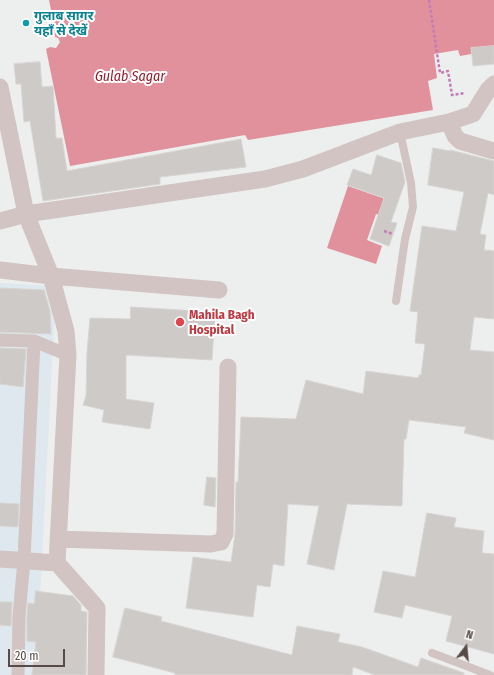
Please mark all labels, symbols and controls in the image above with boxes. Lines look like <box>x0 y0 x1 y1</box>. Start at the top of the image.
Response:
place label: गुलाब सागर यहाँ से देखें <box>34 8 93 39</box>
marker: गुलाब सागर यहाँ से देखें <box>21 18 31 28</box>
water label: Gulab Sagar <box>95 69 165 85</box>
place label: Mahila Bagh Hospital <box>189 307 255 338</box>
marker: Mahila Bagh Hospital <box>174 316 186 328</box>
north arrow <box>446 627 486 667</box>
text: N <box>464 628 474 642</box>
scale bar <box>10 641 67 667</box>
text: 20 m <box>15 649 39 663</box>

